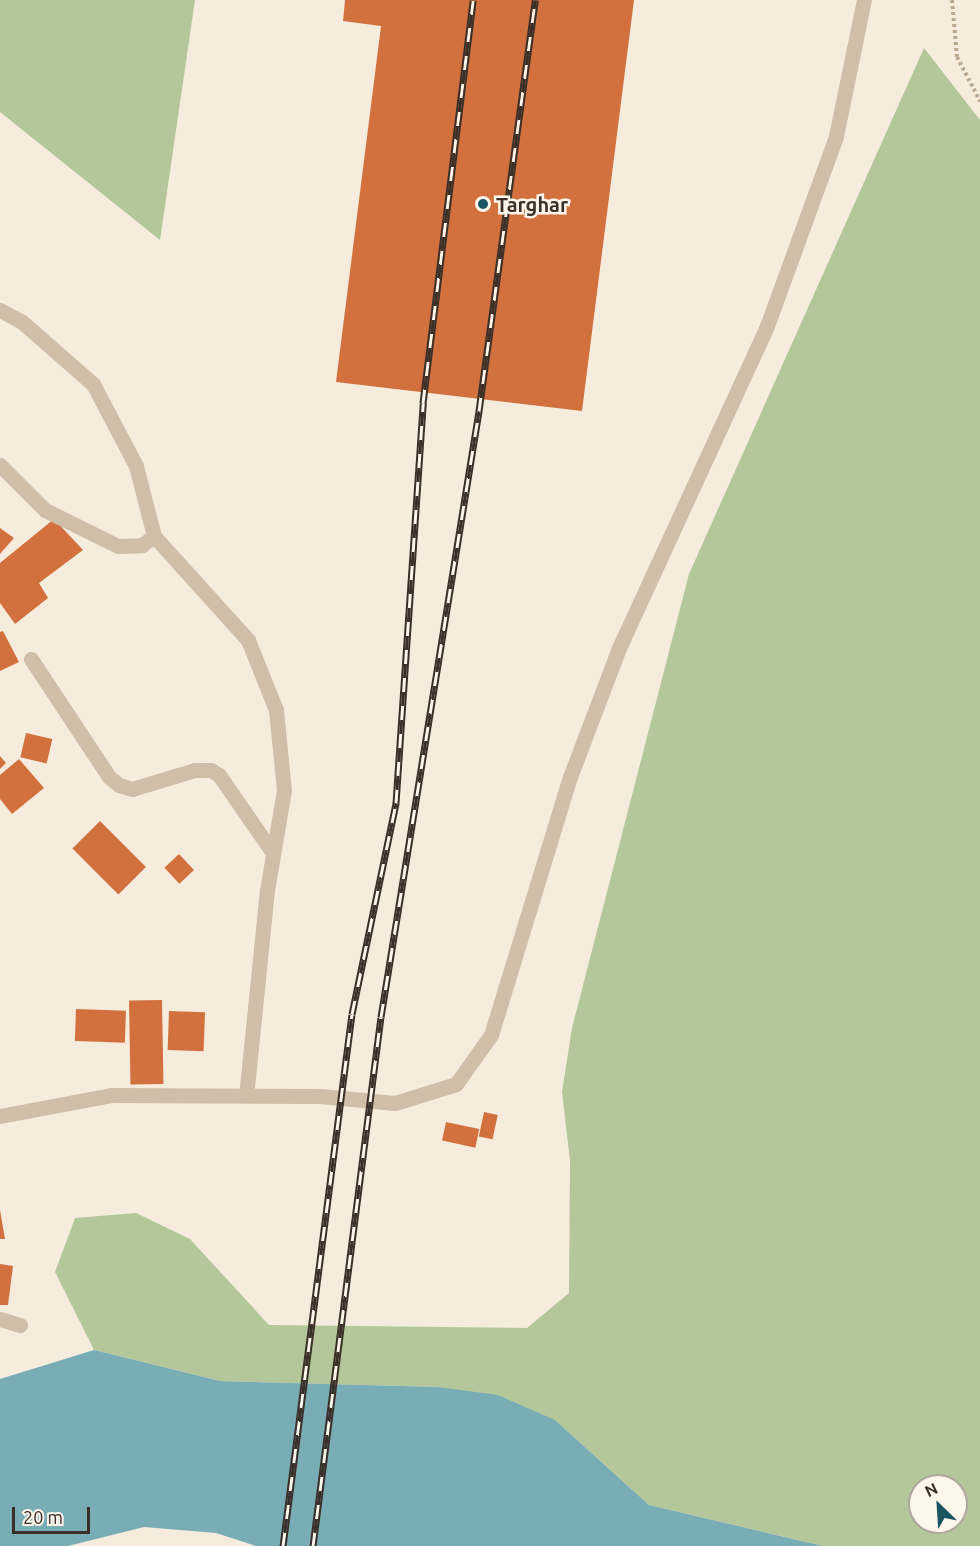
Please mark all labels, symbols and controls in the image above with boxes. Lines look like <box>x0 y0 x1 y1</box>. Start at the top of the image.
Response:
place label: Targhar <box>496 192 568 216</box>
marker: Targhar <box>474 195 492 213</box>
north arrow <box>908 1474 968 1534</box>
text: N <box>922 1479 940 1500</box>
scale bar <box>15 1495 93 1533</box>
text: 20 m <box>23 1507 63 1527</box>

